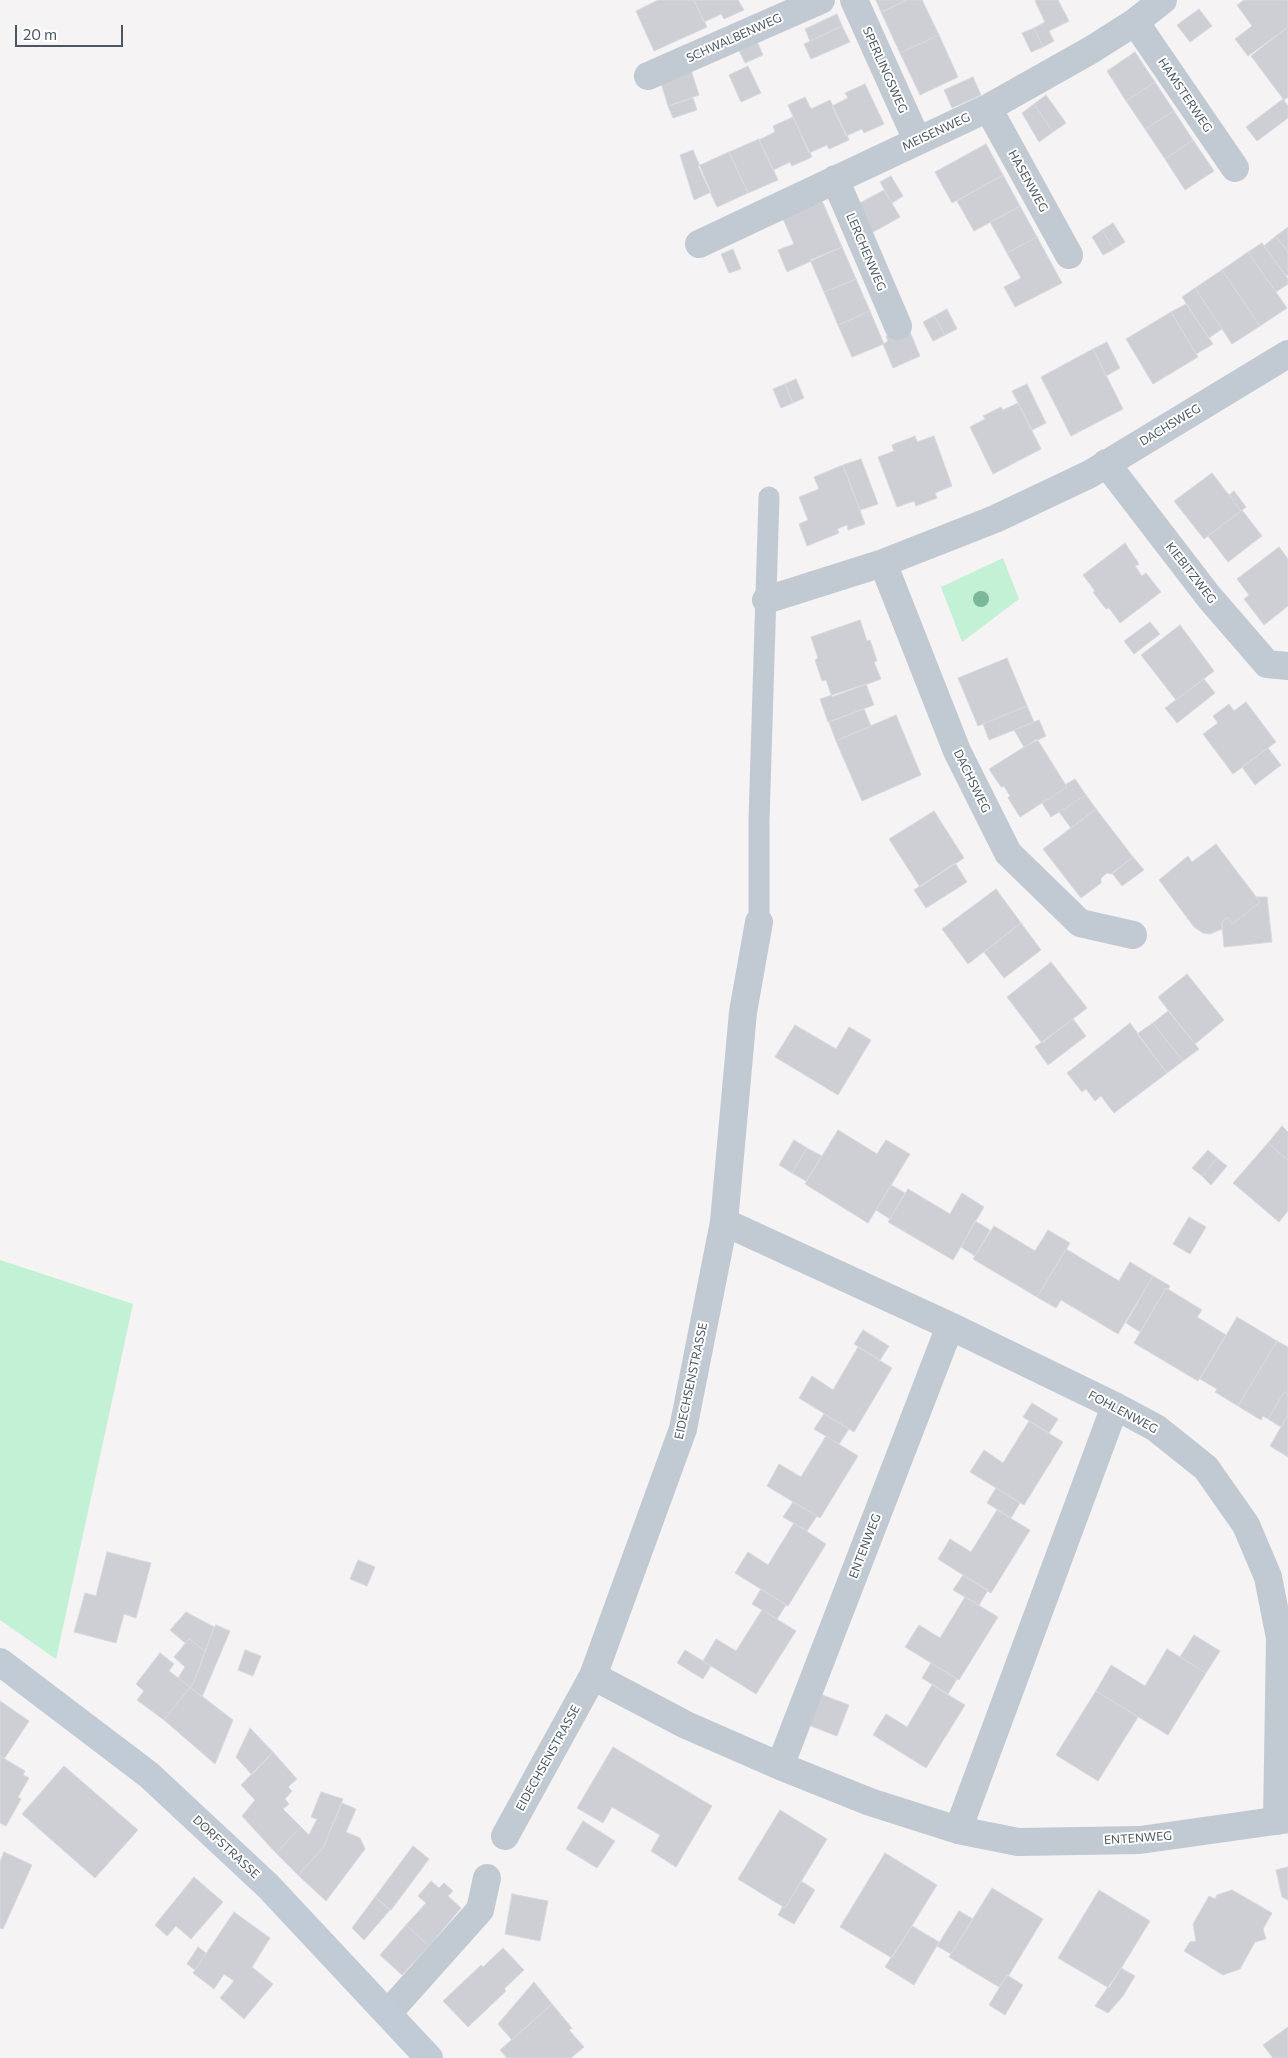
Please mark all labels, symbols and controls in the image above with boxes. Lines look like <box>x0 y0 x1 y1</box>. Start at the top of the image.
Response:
street label: SCHWALBENWEG <box>684 11 784 65</box>
scale bar <box>18 15 125 47</box>
text: 20 m <box>23 25 57 43</box>
street label: SPERLINGSWEG <box>860 25 910 115</box>
street label: HAMSTERWEG <box>1155 55 1215 135</box>
street label: MEISENWEG <box>900 110 972 154</box>
street label: HASENWEG <box>1005 147 1051 215</box>
street label: LERCHENWEG <box>843 211 889 293</box>
street label: DACHSWEG <box>1137 401 1203 449</box>
street label: KIEBITZWEG <box>1163 540 1219 606</box>
street label: DACHSWEG <box>950 747 994 815</box>
street label: EIDECHSENSTRASSE <box>672 1321 710 1441</box>
street label: FOHLENWEG <box>1086 1388 1160 1436</box>
street label: ENTENWEG <box>846 1512 884 1580</box>
street label: EIDECHSENSTRASSE <box>513 1702 583 1814</box>
street label: DORFSTRASSE <box>190 1813 262 1881</box>
street label: ENTENWEG <box>1103 1828 1173 1848</box>

